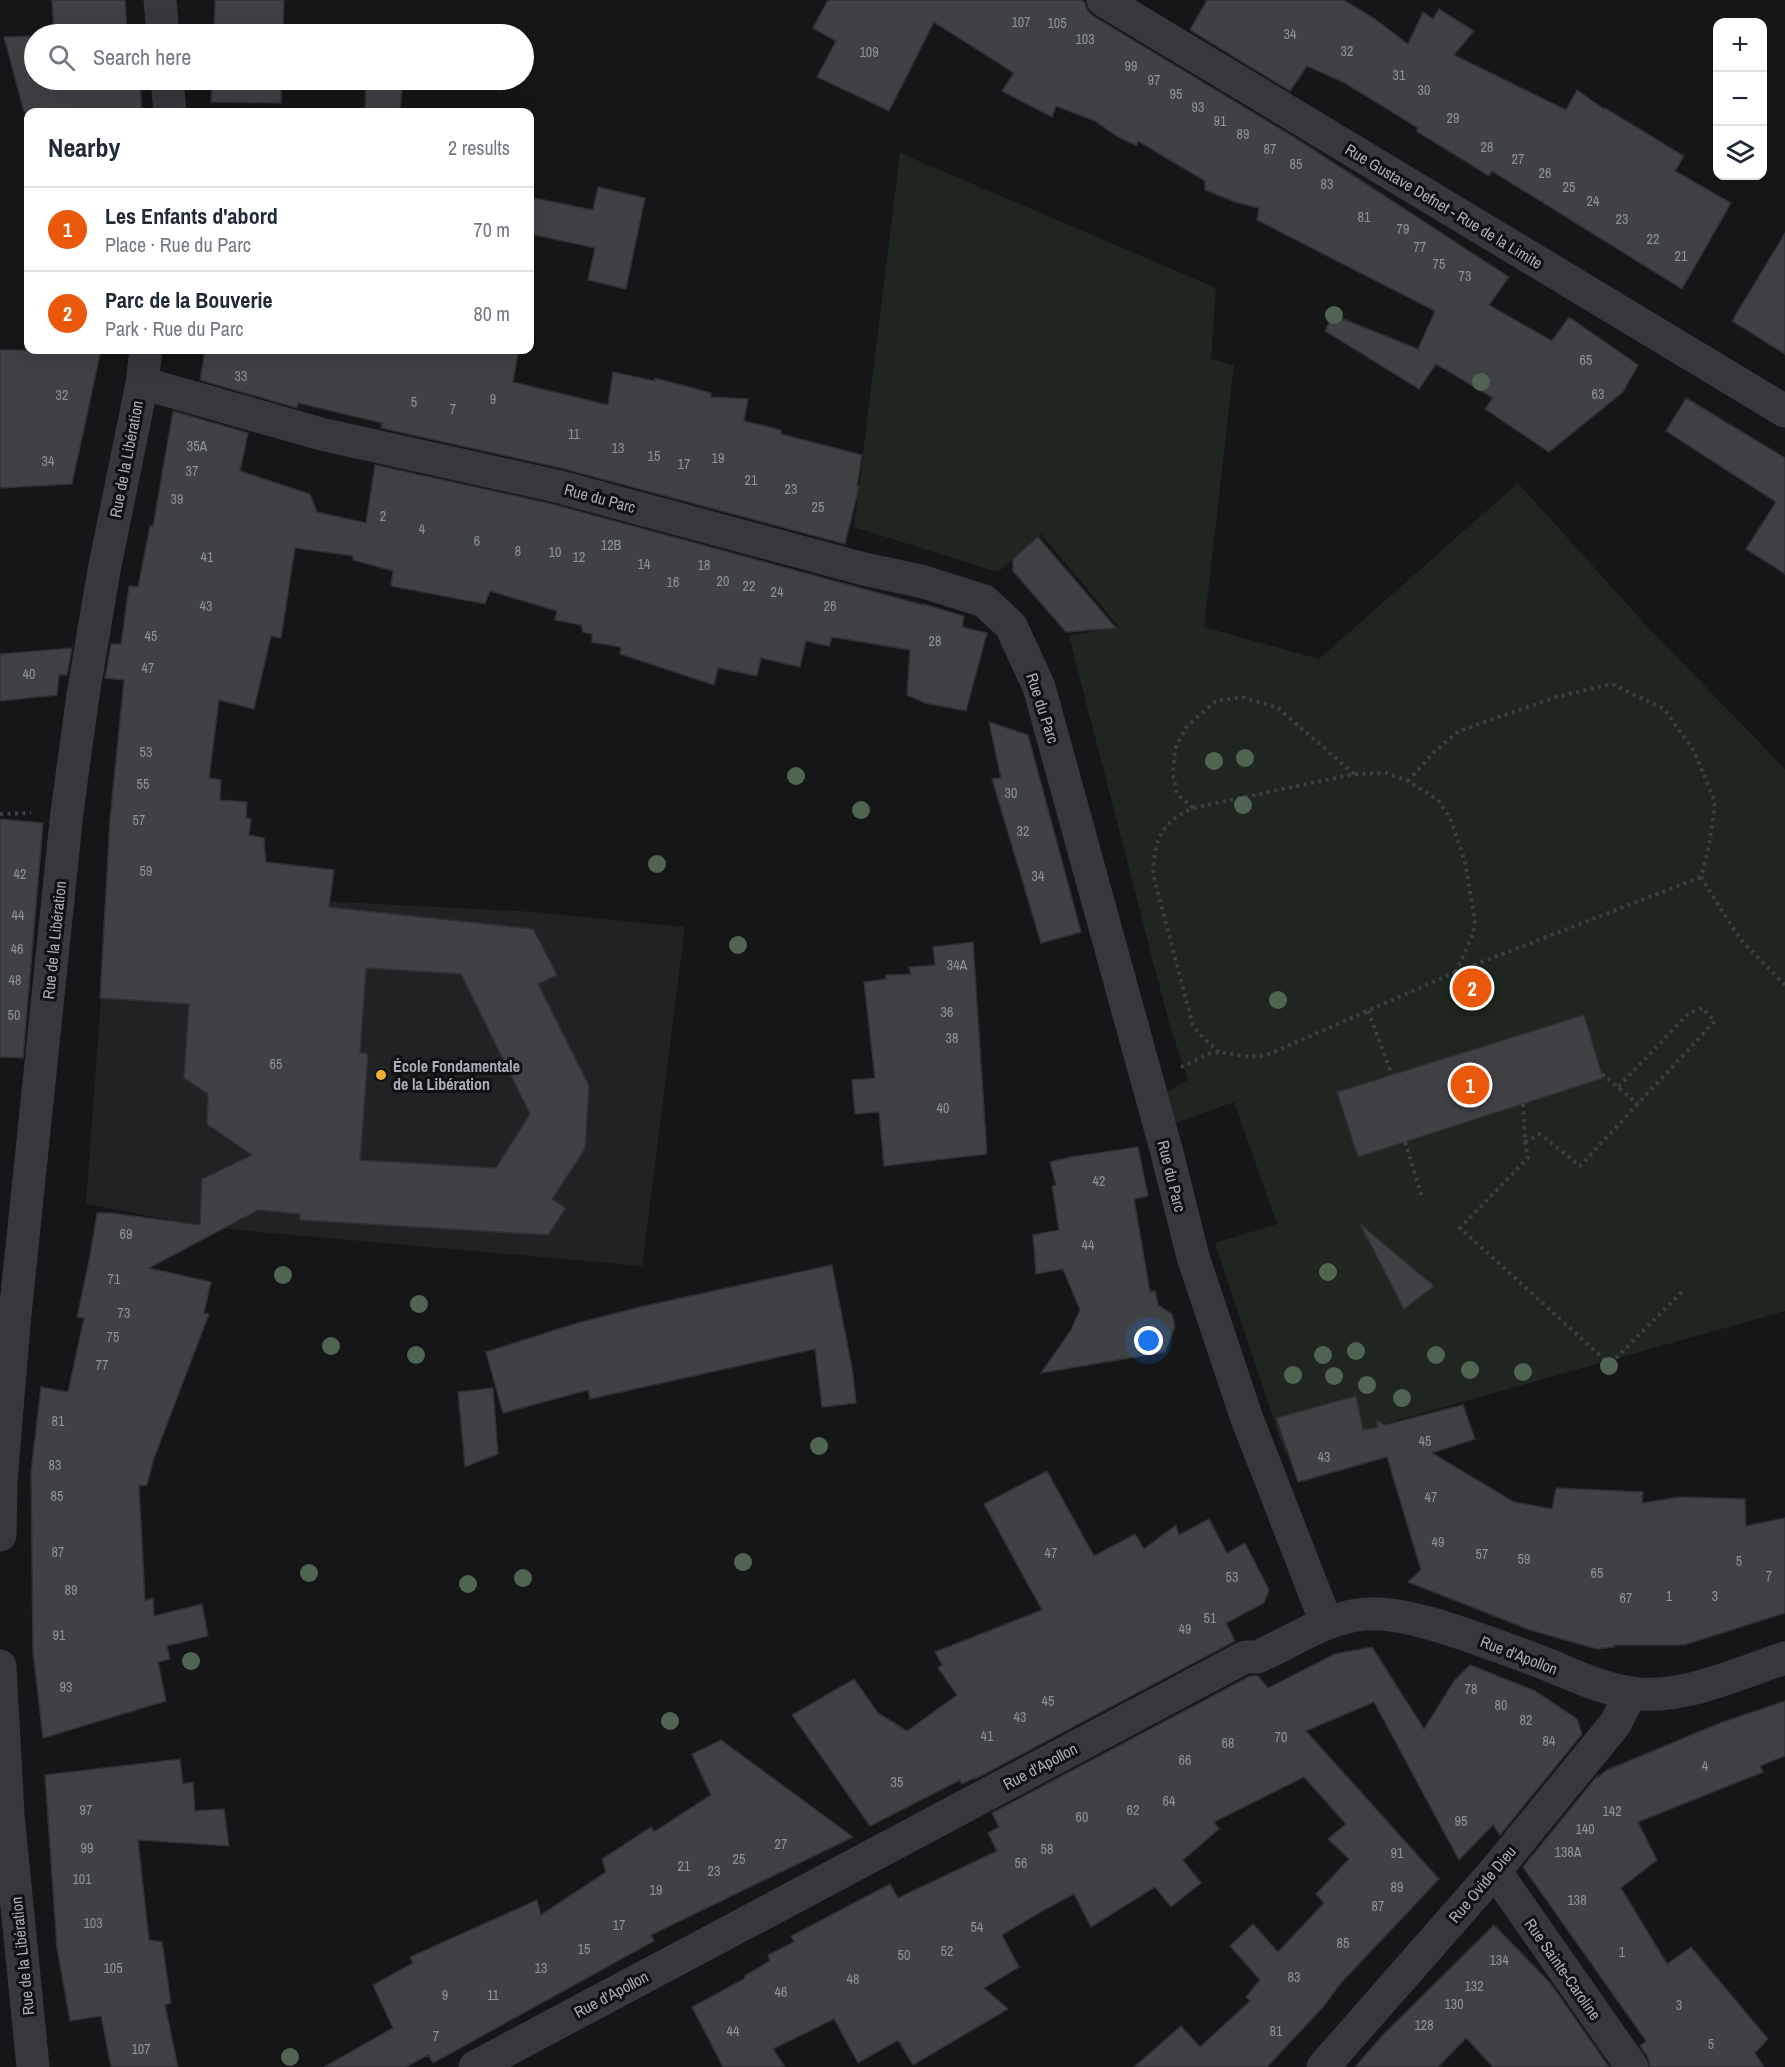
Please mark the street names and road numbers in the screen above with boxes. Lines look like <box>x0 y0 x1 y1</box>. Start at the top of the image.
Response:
street label: Rue Gustave Defnet - Rue de la Limite <box>1341 138 1547 274</box>
street label: Rue de la Libération <box>104 399 148 519</box>
street label: Rue du Parc <box>562 478 638 518</box>
street label: Rue du Parc <box>1021 670 1065 746</box>
street label: Rue de la Libération <box>37 880 71 1000</box>
street label: Rue du Parc <box>1153 1138 1192 1214</box>
street label: Rue d'Apollon <box>1477 1630 1561 1680</box>
street label: Rue d'Apollon <box>999 1737 1081 1795</box>
street label: Rue Ovide Dieu <box>1443 1841 1521 1927</box>
street label: Rue de la Libération <box>5 1896 39 2016</box>
street label: Rue Sainte-Caroline <box>1520 1914 1606 2024</box>
street label: Rue d'Apollon <box>570 1965 652 2023</box>

